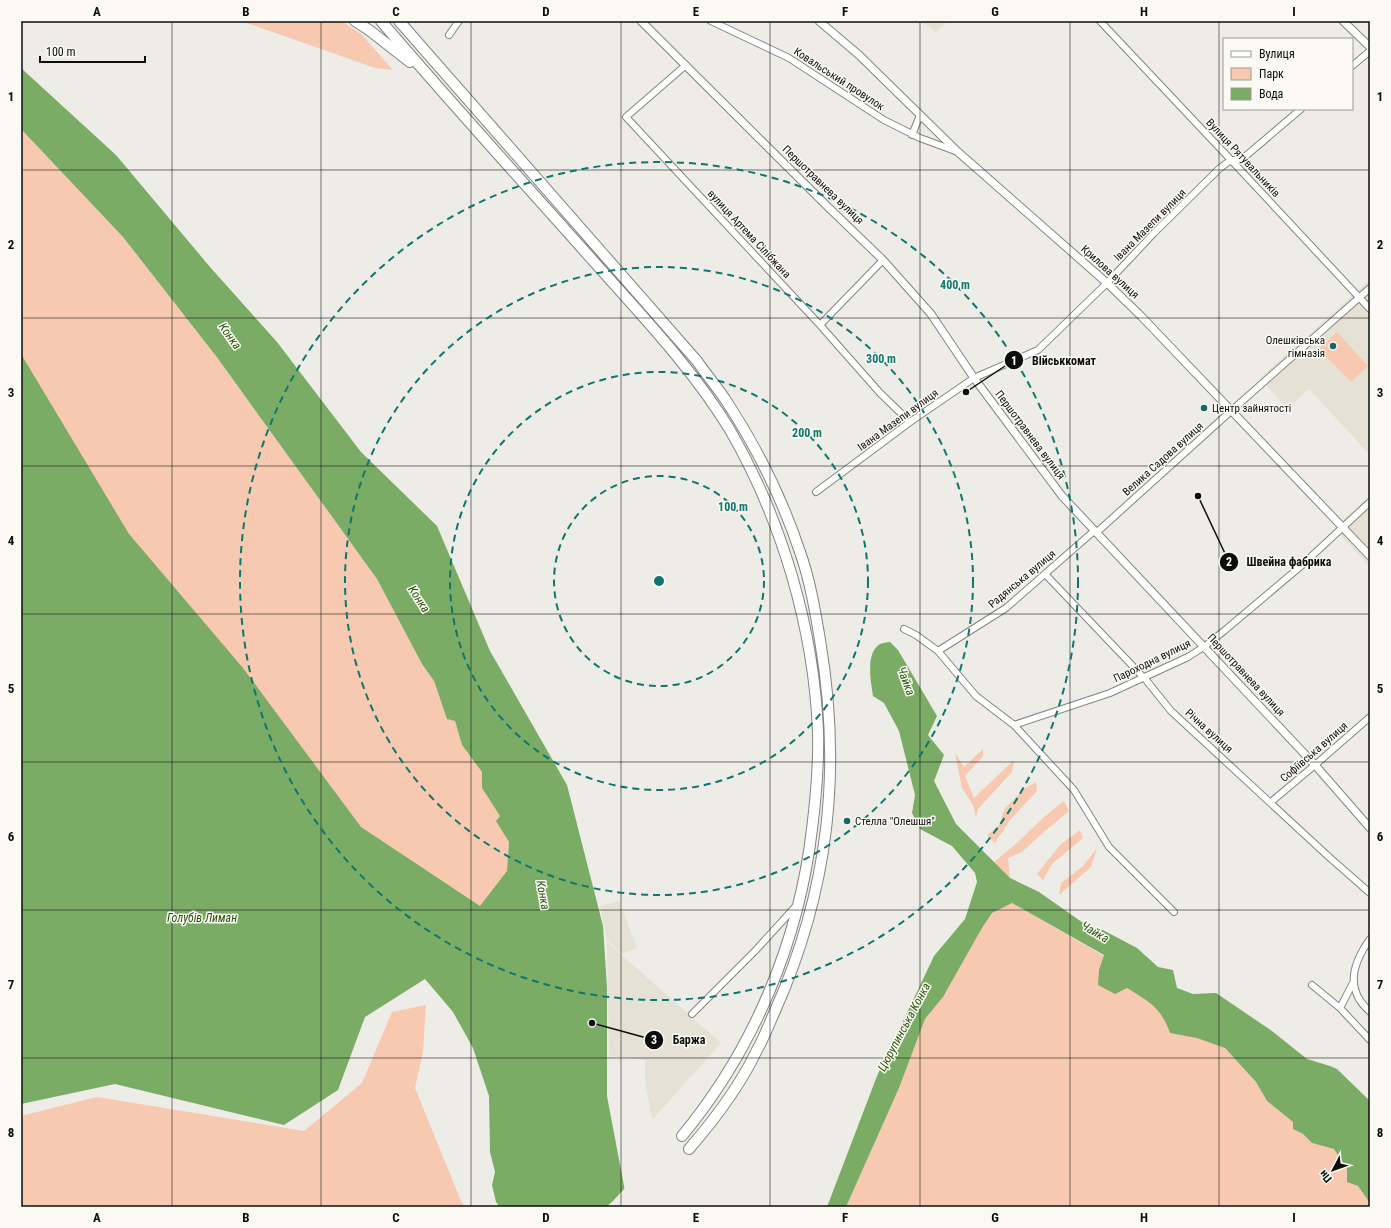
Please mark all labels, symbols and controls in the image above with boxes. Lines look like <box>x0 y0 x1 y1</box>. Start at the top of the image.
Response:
text: A <box>93 4 101 19</box>
text: B <box>242 4 250 19</box>
text: C <box>392 4 400 19</box>
text: D <box>542 4 550 19</box>
text: E <box>693 4 700 19</box>
text: F <box>842 4 848 19</box>
text: G <box>991 4 999 19</box>
text: H <box>1140 4 1148 19</box>
text: I <box>1292 4 1296 19</box>
scale bar <box>40 38 145 64</box>
legend <box>1223 38 1353 110</box>
text: 100 m <box>46 45 76 59</box>
street label: Ковальський провулок <box>791 45 887 114</box>
text: Вулиця <box>1259 47 1295 61</box>
text: Парк <box>1259 67 1284 81</box>
text: Вода <box>1259 87 1284 101</box>
text: 1 <box>8 89 14 104</box>
text: 1 <box>1377 89 1383 104</box>
street label: Вулиця Рятувальників <box>1203 116 1283 200</box>
street label: Першотравнева вулиця <box>780 143 866 227</box>
street label: Івана Мазепи вулиця <box>1111 186 1189 264</box>
street label: вулиця Артема Сілібжана <box>705 187 793 281</box>
text: 2 <box>8 237 15 252</box>
text: 2 <box>1377 237 1384 252</box>
street label: Крилова вулиця <box>1078 243 1142 301</box>
text: 400 m <box>940 278 970 292</box>
water label: Конка <box>216 320 244 352</box>
place label: Олешківська гімназія <box>1266 334 1325 360</box>
marker: Олешківська гімназія <box>1328 341 1338 351</box>
callout: Військкомат <box>1004 348 1104 372</box>
text: 300 m <box>866 352 896 366</box>
text: 1 <box>1011 354 1017 368</box>
text: Військкомат <box>1032 354 1096 368</box>
text: 3 <box>8 385 14 400</box>
text: 3 <box>1377 385 1383 400</box>
street label: Івана Мазепи вулиця <box>855 386 941 454</box>
street label: Першотравнева вулиця <box>992 388 1068 482</box>
place label: Центр зайнятості <box>1212 402 1291 415</box>
marker: Центр зайнятості <box>1199 403 1209 413</box>
street label: Велика Садова вулиця <box>1120 419 1206 499</box>
text: 200 m <box>792 426 822 440</box>
text: 100 m <box>718 500 748 514</box>
text: 4 <box>8 533 15 548</box>
text: 4 <box>1377 533 1384 548</box>
street label: Радянська вулиця <box>986 547 1058 611</box>
callout: Швейна фабрика <box>1219 550 1340 574</box>
text: 2 <box>1226 555 1232 569</box>
text: Швейна фабрика <box>1247 555 1332 569</box>
centre of rings <box>652 574 666 588</box>
water label: Конка <box>405 583 433 615</box>
street label: Першотравнева вулиця <box>1205 631 1287 719</box>
street label: Пароходна вулиця <box>1111 637 1193 685</box>
water label: Чайка <box>894 665 918 697</box>
text: 5 <box>8 681 15 696</box>
text: 5 <box>1377 681 1384 696</box>
street label: Річна вулиця <box>1183 706 1235 756</box>
street label: Софіївська вулиця <box>1278 719 1350 785</box>
place label: Стелла "Олешшя" <box>855 815 935 828</box>
marker: Стелла "Олешшя" <box>842 816 852 826</box>
text: 6 <box>8 829 15 844</box>
text: 6 <box>1377 829 1384 844</box>
water label: Конка <box>534 879 552 911</box>
water label: Голубів Лиман <box>167 911 237 925</box>
water label: Чайка <box>1079 918 1111 946</box>
text: 7 <box>8 977 15 992</box>
text: 7 <box>1377 977 1384 992</box>
water label: Цюрупинська Конка <box>875 980 933 1074</box>
callout: Баржа <box>644 1028 713 1052</box>
text: 3 <box>651 1033 657 1047</box>
text: Баржа <box>673 1033 706 1047</box>
text: 8 <box>8 1125 14 1140</box>
text: 8 <box>1377 1125 1383 1140</box>
north arrow <box>1313 1150 1353 1190</box>
text: Пн <box>1317 1167 1335 1185</box>
text: A <box>93 1210 101 1225</box>
text: B <box>242 1210 250 1225</box>
text: C <box>392 1210 400 1225</box>
text: D <box>542 1210 550 1225</box>
text: E <box>693 1210 700 1225</box>
text: F <box>842 1210 848 1225</box>
text: G <box>991 1210 999 1225</box>
text: H <box>1140 1210 1148 1225</box>
text: I <box>1292 1210 1296 1225</box>

